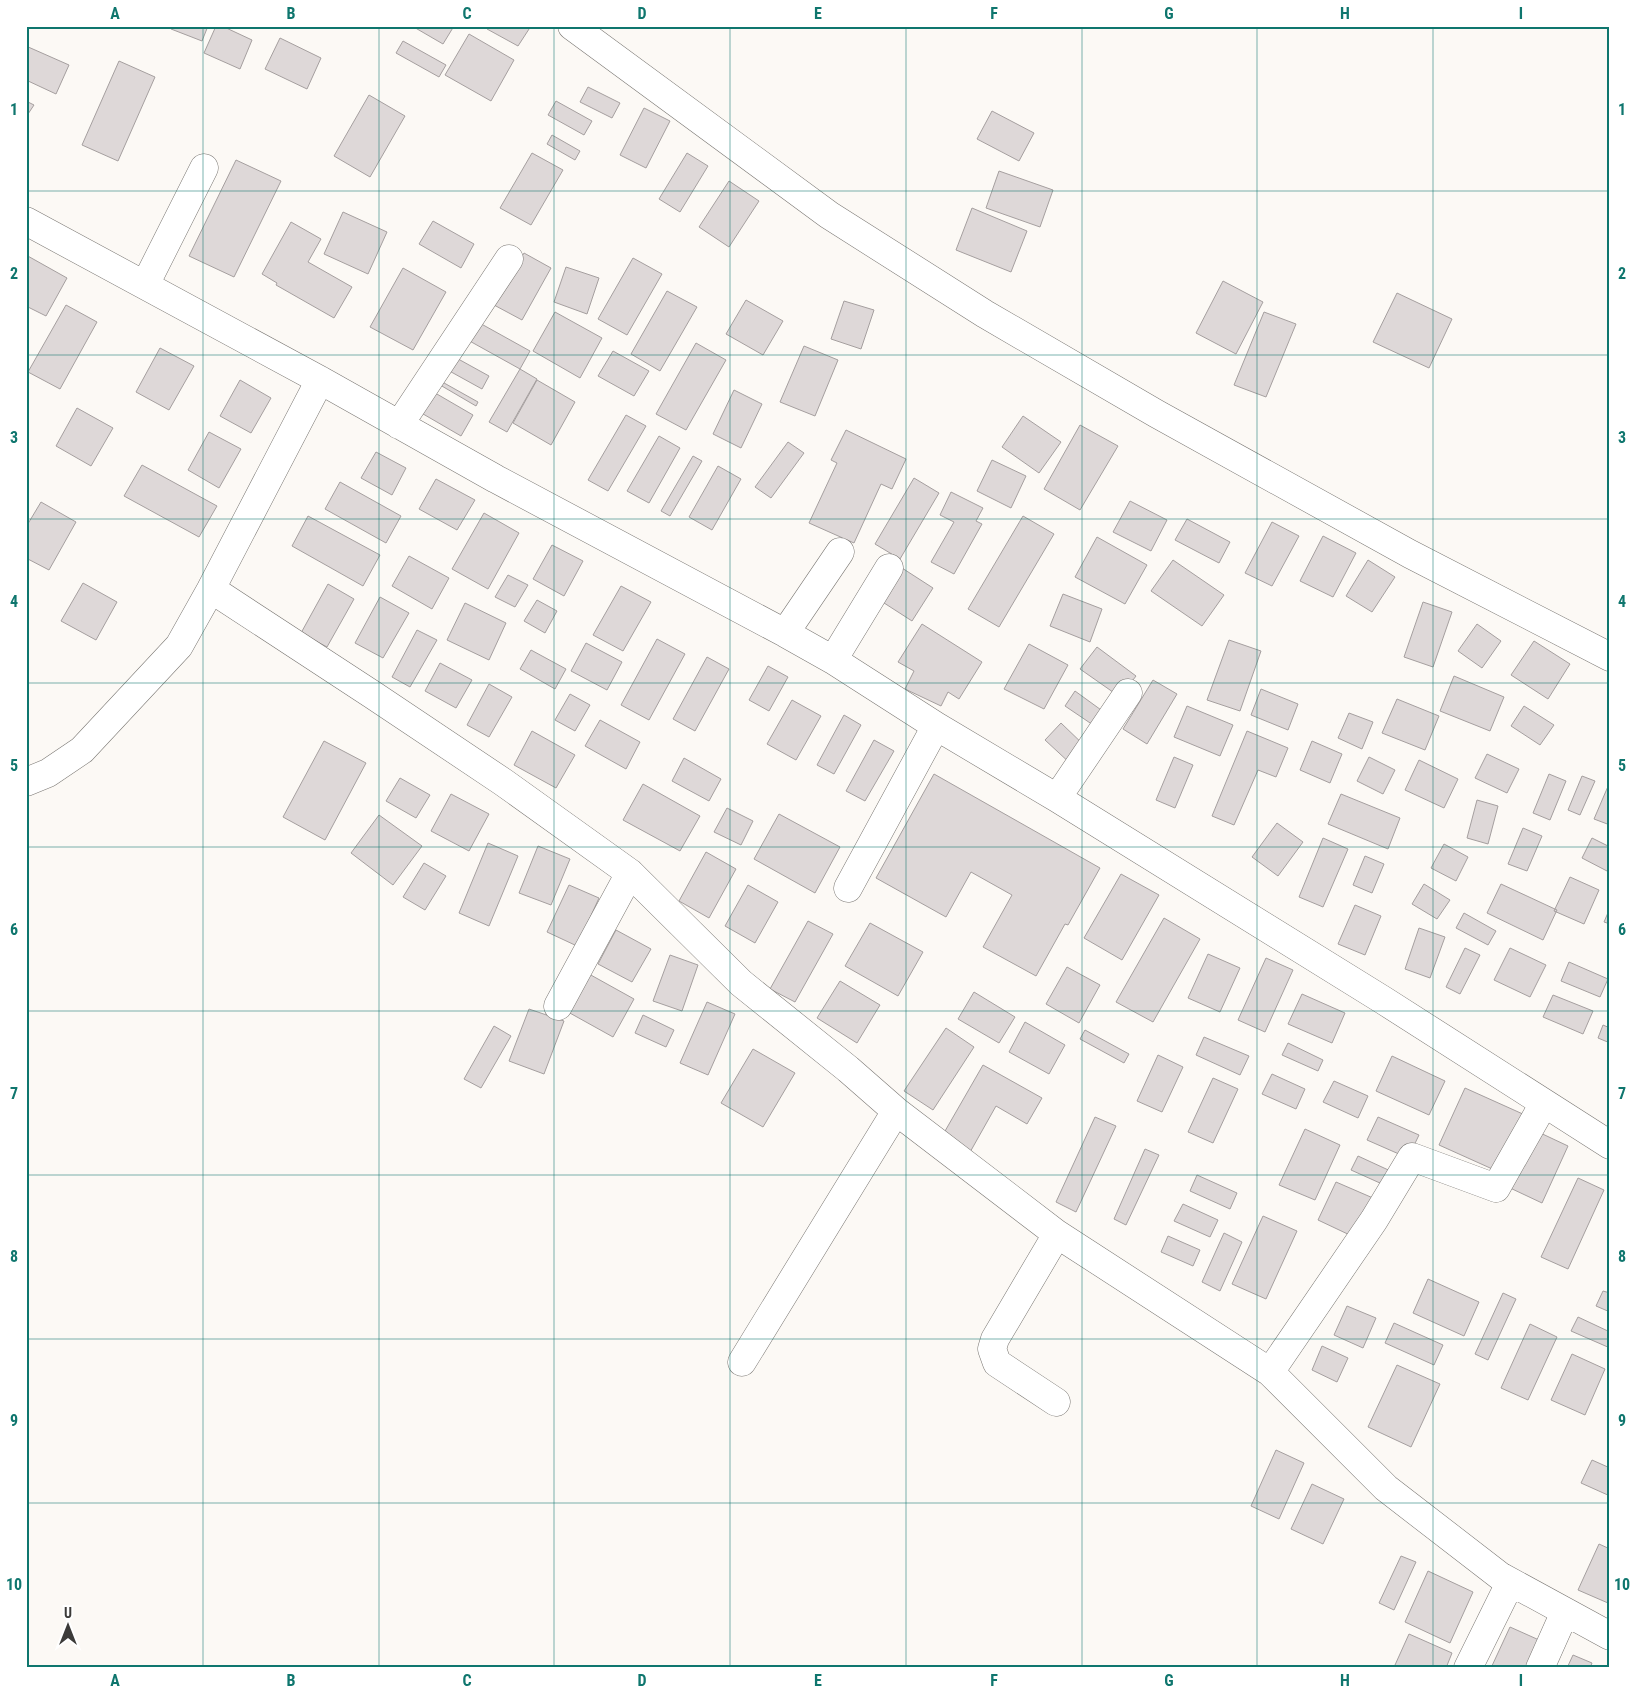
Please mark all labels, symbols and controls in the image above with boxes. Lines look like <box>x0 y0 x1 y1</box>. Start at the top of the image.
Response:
text: A <box>110 4 120 23</box>
text: B <box>287 4 296 23</box>
text: C <box>462 4 472 23</box>
text: D <box>637 4 647 23</box>
text: E <box>814 4 822 23</box>
text: F <box>990 4 998 23</box>
text: G <box>1164 4 1174 23</box>
text: H <box>1340 4 1350 23</box>
text: I <box>1519 4 1523 23</box>
text: 1 <box>10 100 18 119</box>
text: 1 <box>1618 100 1626 119</box>
text: 2 <box>10 264 18 283</box>
text: 2 <box>1618 264 1626 283</box>
text: 3 <box>10 428 18 447</box>
text: 3 <box>1618 428 1626 447</box>
text: 4 <box>10 592 18 611</box>
text: 4 <box>1618 592 1626 611</box>
text: 5 <box>10 756 18 775</box>
text: 5 <box>1618 756 1626 775</box>
text: 6 <box>10 920 18 939</box>
text: 6 <box>1618 920 1626 939</box>
text: 7 <box>10 1084 18 1103</box>
text: 7 <box>1618 1084 1626 1103</box>
text: 8 <box>10 1247 18 1266</box>
text: 8 <box>1618 1247 1626 1266</box>
text: 9 <box>10 1411 18 1430</box>
text: 9 <box>1618 1411 1626 1430</box>
text: 10 <box>6 1575 22 1594</box>
text: 10 <box>1614 1575 1630 1594</box>
north arrow <box>42 1602 92 1652</box>
text: U <box>64 1605 72 1621</box>
text: A <box>110 1671 120 1690</box>
text: B <box>287 1671 296 1690</box>
text: C <box>462 1671 472 1690</box>
text: D <box>637 1671 647 1690</box>
text: E <box>814 1671 822 1690</box>
text: F <box>990 1671 998 1690</box>
text: G <box>1164 1671 1174 1690</box>
text: H <box>1340 1671 1350 1690</box>
text: I <box>1519 1671 1523 1690</box>

